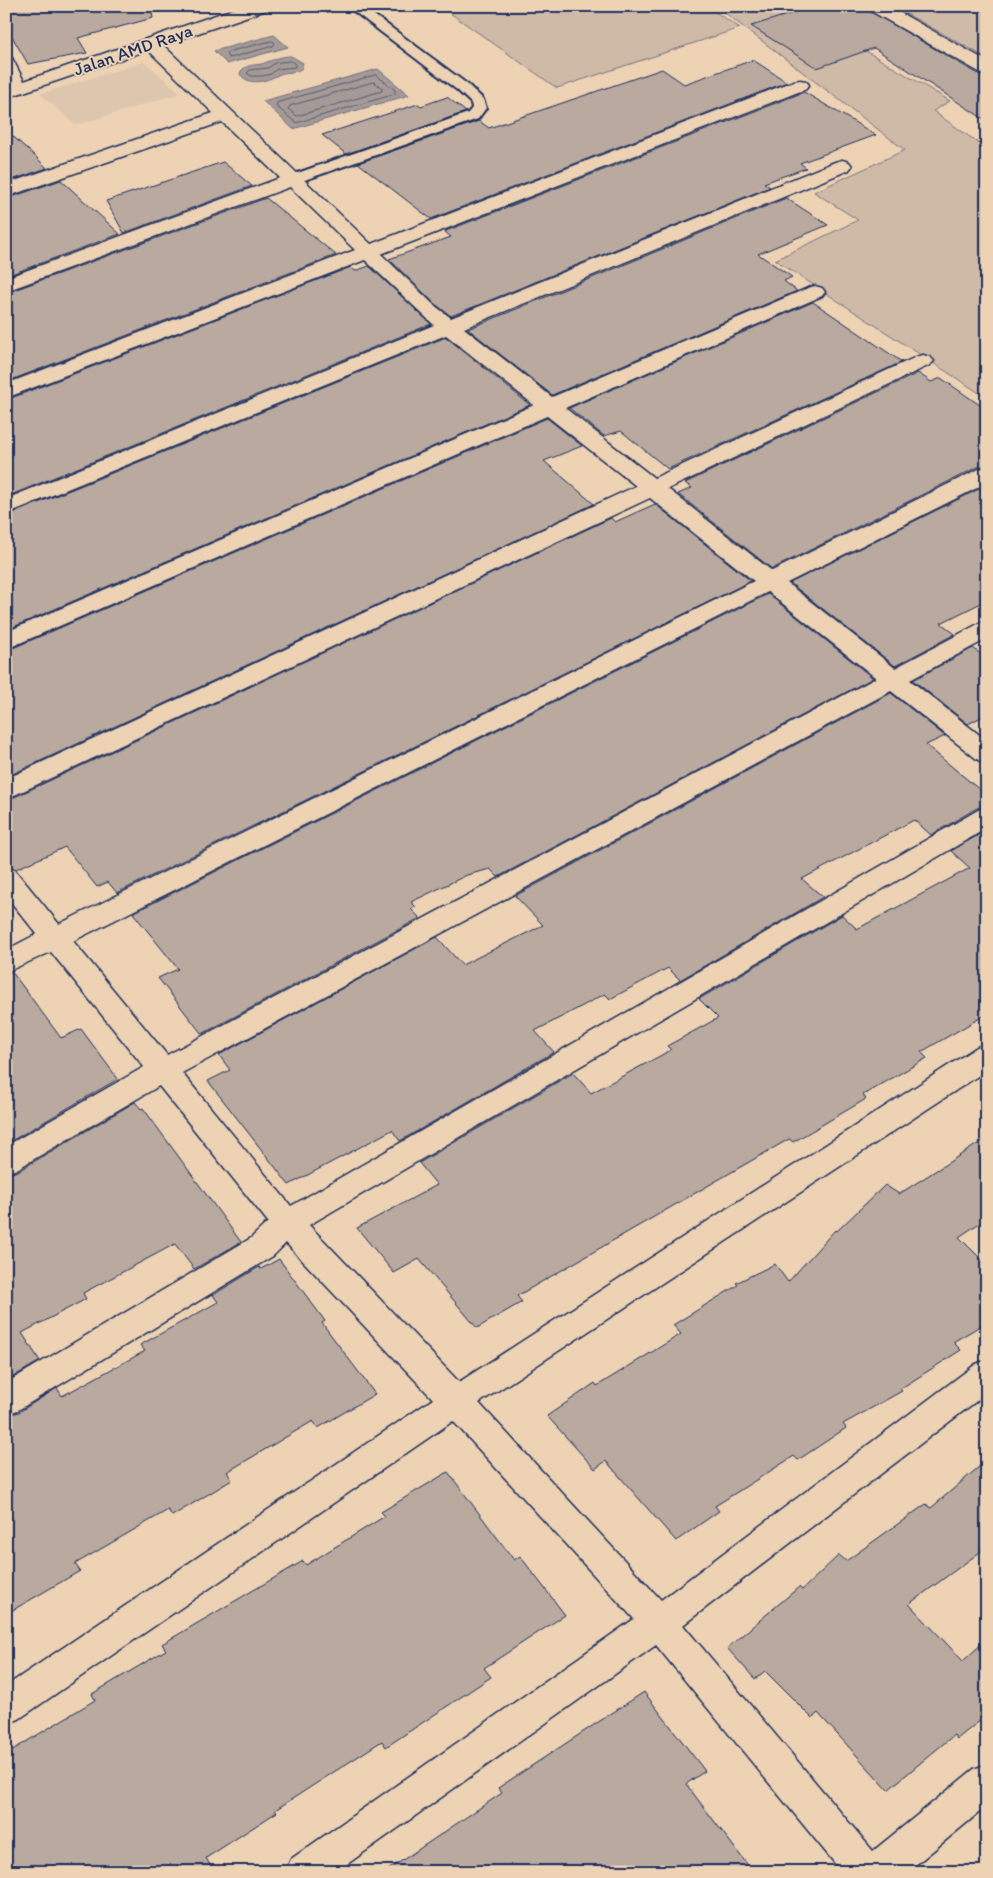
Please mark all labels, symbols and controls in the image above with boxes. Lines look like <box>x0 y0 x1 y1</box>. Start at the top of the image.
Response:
street label: Jalan AMD Raya <box>71 19 195 81</box>

